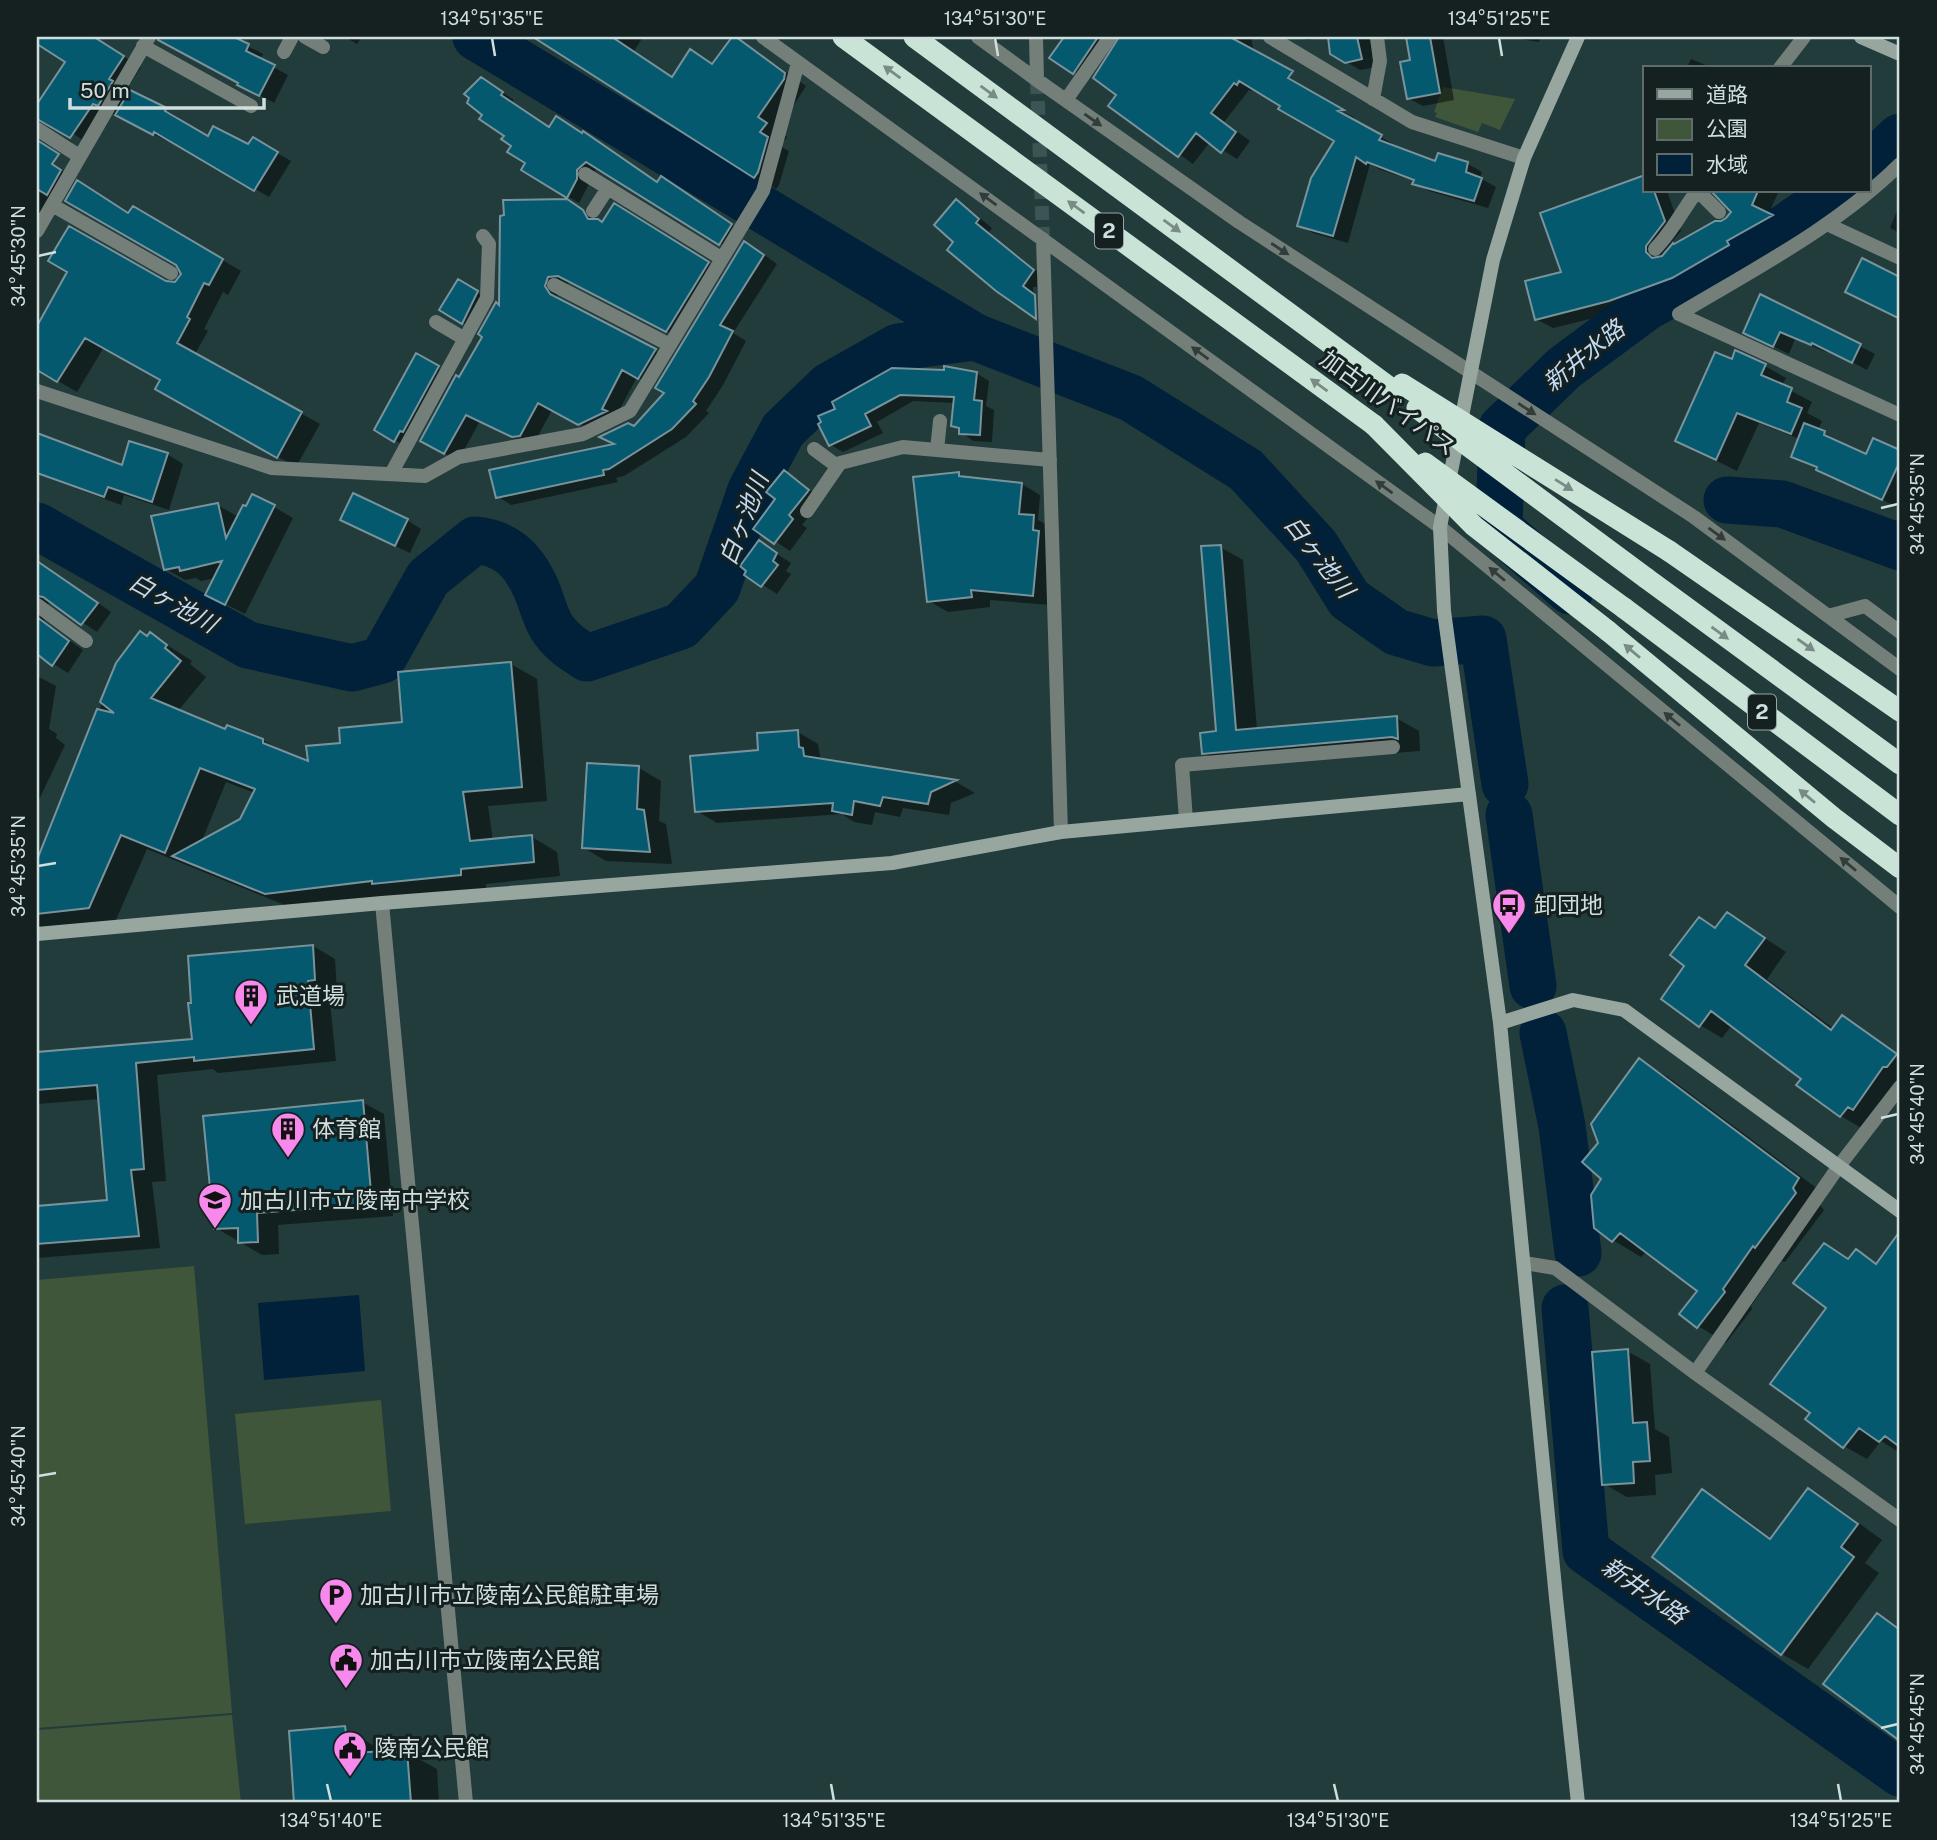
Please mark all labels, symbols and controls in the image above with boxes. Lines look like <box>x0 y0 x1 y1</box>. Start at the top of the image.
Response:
text: 134°51'35"E <box>440 8 544 29</box>
text: 134°51'30"E <box>944 8 1046 29</box>
text: 134°51'25"E <box>1448 8 1550 29</box>
scale bar <box>70 66 264 110</box>
one-way arrow <box>883 66 901 80</box>
legend <box>1643 66 1870 192</box>
text: 50 m <box>80 78 130 103</box>
text: 道路 <box>1706 82 1748 107</box>
one-way arrow <box>980 84 998 98</box>
one-way arrow <box>1084 113 1102 127</box>
text: 公園 <box>1706 116 1748 141</box>
text: 水域 <box>1706 152 1748 177</box>
one-way arrow <box>979 192 997 206</box>
one-way arrow <box>1067 200 1085 214</box>
text: 34°45'30"N <box>8 205 29 307</box>
road number: 2 <box>1095 214 1123 248</box>
one-way arrow <box>1163 219 1181 233</box>
one-way arrow <box>1271 242 1290 255</box>
water label: 新井水路 <box>1537 313 1631 396</box>
street label: 加古川バイパス <box>1315 344 1461 461</box>
one-way arrow <box>1191 346 1209 360</box>
one-way arrow <box>1310 377 1328 392</box>
one-way arrow <box>1517 403 1537 416</box>
text: 34°45'35"N <box>1907 453 1928 555</box>
water label: 白ヶ池川 <box>713 466 774 568</box>
one-way arrow <box>1554 479 1573 492</box>
one-way arrow <box>1375 480 1393 494</box>
water label: 白ヶ池川 <box>1279 510 1362 605</box>
one-way arrow <box>1708 527 1726 541</box>
water label: 白ヶ池川 <box>125 567 225 639</box>
one-way arrow <box>1488 567 1505 582</box>
one-way arrow <box>1711 626 1730 640</box>
one-way arrow <box>1797 638 1815 652</box>
one-way arrow <box>1623 643 1641 659</box>
road number: 2 <box>1748 694 1776 730</box>
one-way arrow <box>1664 712 1681 727</box>
one-way arrow <box>1799 789 1816 804</box>
text: 34°45'35"N <box>8 815 29 917</box>
one-way arrow <box>1839 857 1856 872</box>
bus stop icon: 卸団地 <box>1490 886 1528 935</box>
place label: 卸団地 <box>1534 891 1603 918</box>
building icon: 武道場 <box>232 977 270 1026</box>
place label: 武道場 <box>276 982 345 1009</box>
text: 34°45'40"N <box>1907 1063 1928 1165</box>
building icon: 体育館 <box>269 1110 307 1159</box>
place label: 体育館 <box>312 1115 381 1142</box>
school or university icon: 加古川市立陵南中学校 <box>196 1181 234 1230</box>
place label: 加古川市立陵南中学校 <box>240 1186 470 1213</box>
text: 34°45'40"N <box>8 1425 29 1527</box>
water label: 新井水路 <box>1597 1551 1694 1630</box>
parking icon: 加古川市立陵南公民館駐車場 <box>317 1576 355 1625</box>
place label: 加古川市立陵南公民館駐車場 <box>360 1581 659 1608</box>
public building icon: 加古川市立陵南公民館 <box>327 1641 365 1690</box>
place label: 加古川市立陵南公民館 <box>370 1646 600 1673</box>
text: 34°45'45"N <box>1907 1673 1928 1775</box>
public building icon: 陵南公民館 <box>331 1729 369 1778</box>
place label: 陵南公民館 <box>374 1734 489 1761</box>
text: 134°51'40"E <box>280 1810 382 1831</box>
text: 134°51'35"E <box>782 1810 886 1831</box>
text: 134°51'30"E <box>1287 1810 1389 1831</box>
text: 134°51'25"E <box>1790 1810 1892 1831</box>

